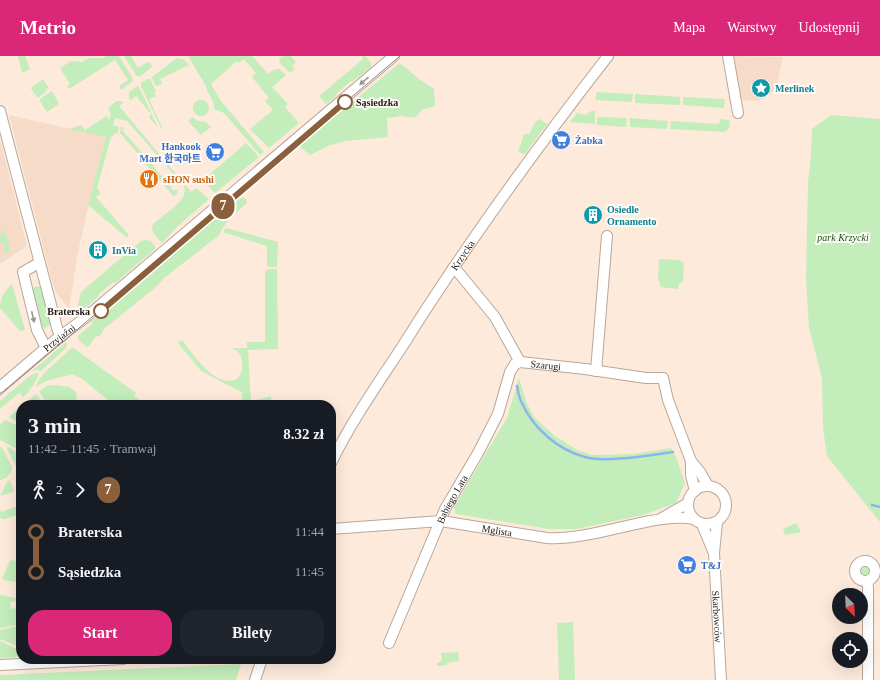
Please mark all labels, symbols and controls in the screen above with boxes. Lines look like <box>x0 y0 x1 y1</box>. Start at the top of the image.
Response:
text: Metrio <box>20 17 76 38</box>
text: Mapa <box>673 20 705 35</box>
text: Warstwy <box>727 20 777 35</box>
text: Udostępnij <box>799 20 860 35</box>
one-way arrow <box>359 77 369 86</box>
place icon: Merlinek <box>750 77 772 99</box>
place label: Merlinek <box>775 83 815 94</box>
marker: Sąsiedzka <box>337 94 353 110</box>
place label: Sąsiedzka <box>356 97 398 108</box>
supermarket icon: Żabka <box>550 129 572 151</box>
place label: Żabka <box>575 135 603 146</box>
place label: Hankook Mart 한국마트 <box>139 141 201 164</box>
supermarket icon: Hankook Mart 한국마트 <box>204 141 226 163</box>
restaurant icon: sHON sushi <box>138 168 160 190</box>
place label: sHON sushi <box>163 174 214 185</box>
line badge: 7 <box>210 193 236 219</box>
text: 7 <box>220 198 227 213</box>
building icon: Osiedle Ornamento <box>582 204 604 226</box>
place label: Osiedle Ornamento <box>607 204 656 227</box>
park label: park Krzycki <box>816 232 869 243</box>
street label: Krzycka <box>448 238 477 272</box>
building icon: InVia <box>87 239 109 261</box>
place label: InVia <box>112 245 136 256</box>
marker: Braterska <box>93 303 109 319</box>
place label: Braterska <box>47 306 90 317</box>
one-way arrow <box>31 310 37 323</box>
street label: Przyjaźni <box>41 322 78 354</box>
street label: Szarugi <box>530 358 562 372</box>
text: 3 min <box>28 413 81 438</box>
text: 8.32 zł <box>283 426 324 442</box>
text: 11:42 – 11:45 · Tramwaj <box>28 441 156 456</box>
street label: Babiego Lata <box>435 473 470 525</box>
icon: walk <box>28 479 50 501</box>
icon: forward <box>69 479 91 501</box>
text: 2 <box>56 482 63 497</box>
text: 7 <box>105 482 112 497</box>
street label: Mglista <box>481 523 513 538</box>
text: Braterska <box>58 524 122 540</box>
text: 11:44 <box>295 524 324 539</box>
supermarket icon: T&J <box>676 554 698 576</box>
place label: T&J <box>701 560 721 571</box>
text: Sąsiedzka <box>58 564 121 580</box>
text: 11:45 <box>295 564 324 579</box>
north arrow <box>832 588 868 624</box>
map controls <box>832 588 868 668</box>
street label: Skarbowców <box>710 590 724 644</box>
button: Start <box>28 610 172 656</box>
button: Bilety <box>180 610 324 656</box>
button: locate <box>832 632 868 668</box>

